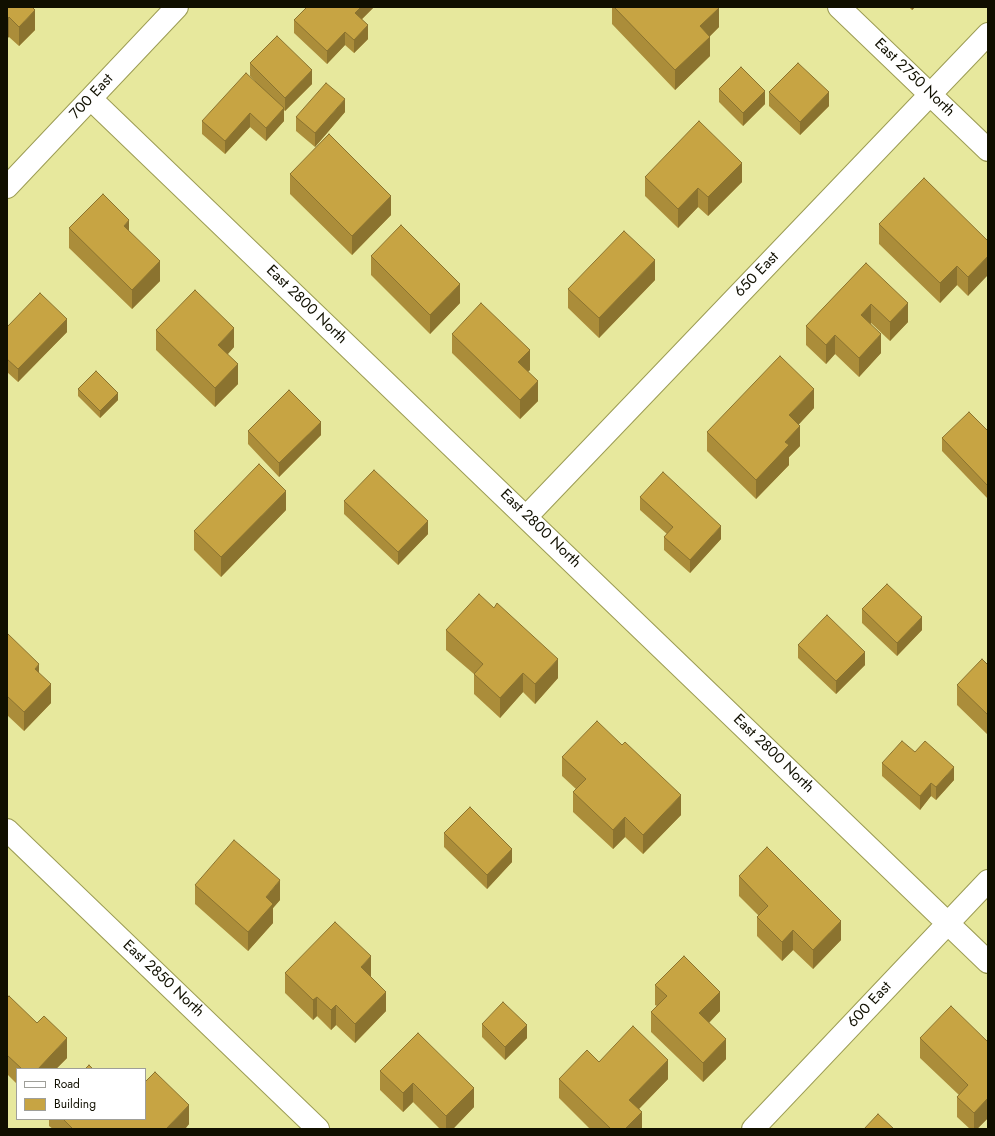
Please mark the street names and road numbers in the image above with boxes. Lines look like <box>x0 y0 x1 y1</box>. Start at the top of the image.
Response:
street label: East 2750 North <box>870 35 958 121</box>
street label: 700 East <box>66 71 118 123</box>
street label: 650 East <box>731 249 783 301</box>
street label: East 2800 North <box>262 262 350 348</box>
street label: East 2800 North <box>496 486 584 572</box>
street label: East 2800 North <box>729 711 817 797</box>
street label: East 2850 North <box>119 937 207 1021</box>
street label: 600 East <box>844 978 896 1032</box>

